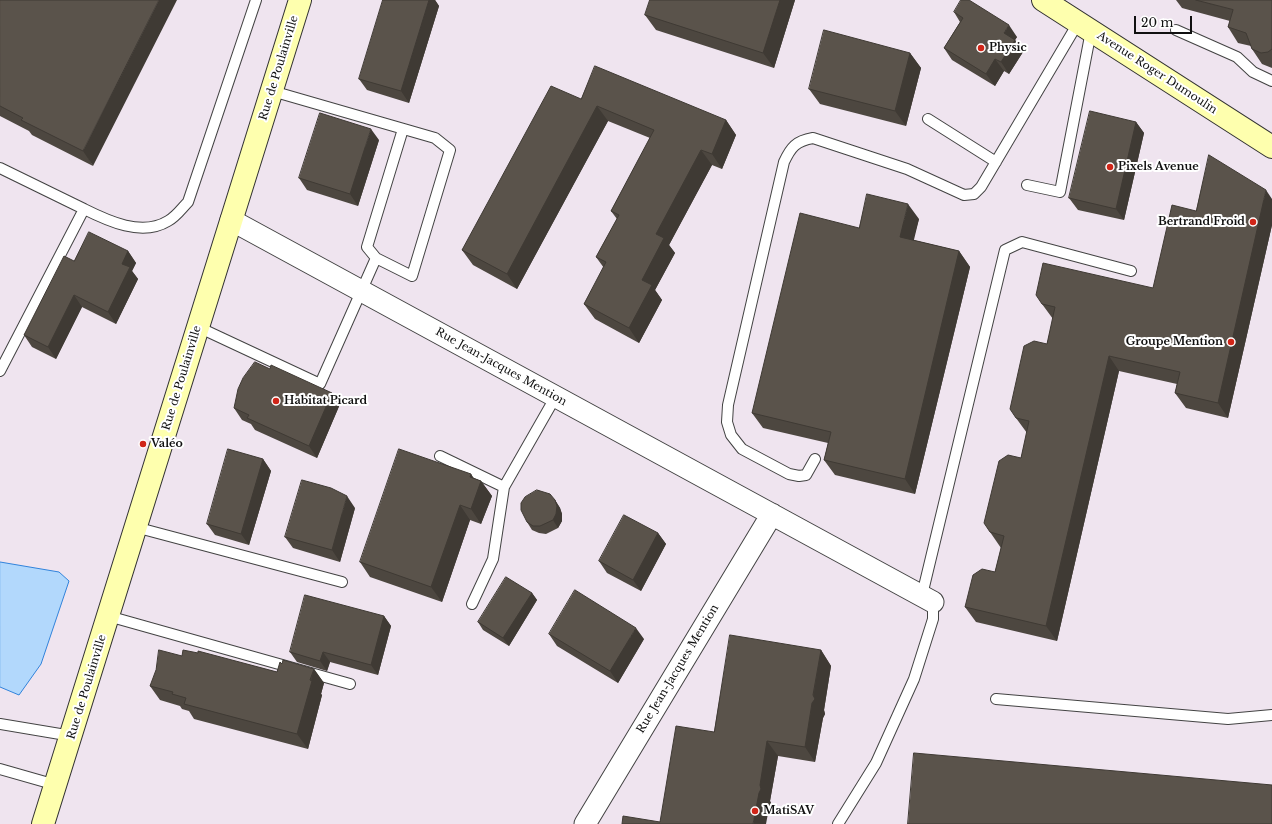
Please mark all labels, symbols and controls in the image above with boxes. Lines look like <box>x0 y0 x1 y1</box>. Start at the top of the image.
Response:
scale bar <box>1136 8 1194 34</box>
street label: Rue de Poulainville <box>257 14 301 122</box>
text: 20 m <box>1141 15 1173 30</box>
street label: Avenue Roger Dumoulin <box>1095 29 1219 117</box>
place label: Physic <box>989 41 1027 55</box>
marker: Physic <box>976 43 986 53</box>
place label: Pixels Avenue <box>1118 160 1199 174</box>
marker: Pixels Avenue <box>1105 162 1115 172</box>
place label: Bertrand Froid <box>1158 215 1245 229</box>
marker: Bertrand Froid <box>1248 217 1258 227</box>
street label: Rue de Poulainville <box>160 324 204 432</box>
street label: Rue Jean-Jacques Mention <box>433 325 569 409</box>
place label: Groupe Mention <box>1126 335 1223 349</box>
marker: Groupe Mention <box>1226 337 1236 347</box>
place label: Habitat Picard <box>284 394 367 408</box>
marker: Habitat Picard <box>271 396 281 406</box>
place label: Valéo <box>151 437 183 451</box>
marker: Valéo <box>138 439 148 449</box>
street label: Rue Jean-Jacques Mention <box>634 602 722 736</box>
street label: Rue de Poulainville <box>65 633 109 741</box>
place label: MatiSAV <box>763 804 814 818</box>
marker: MatiSAV <box>750 806 760 816</box>

